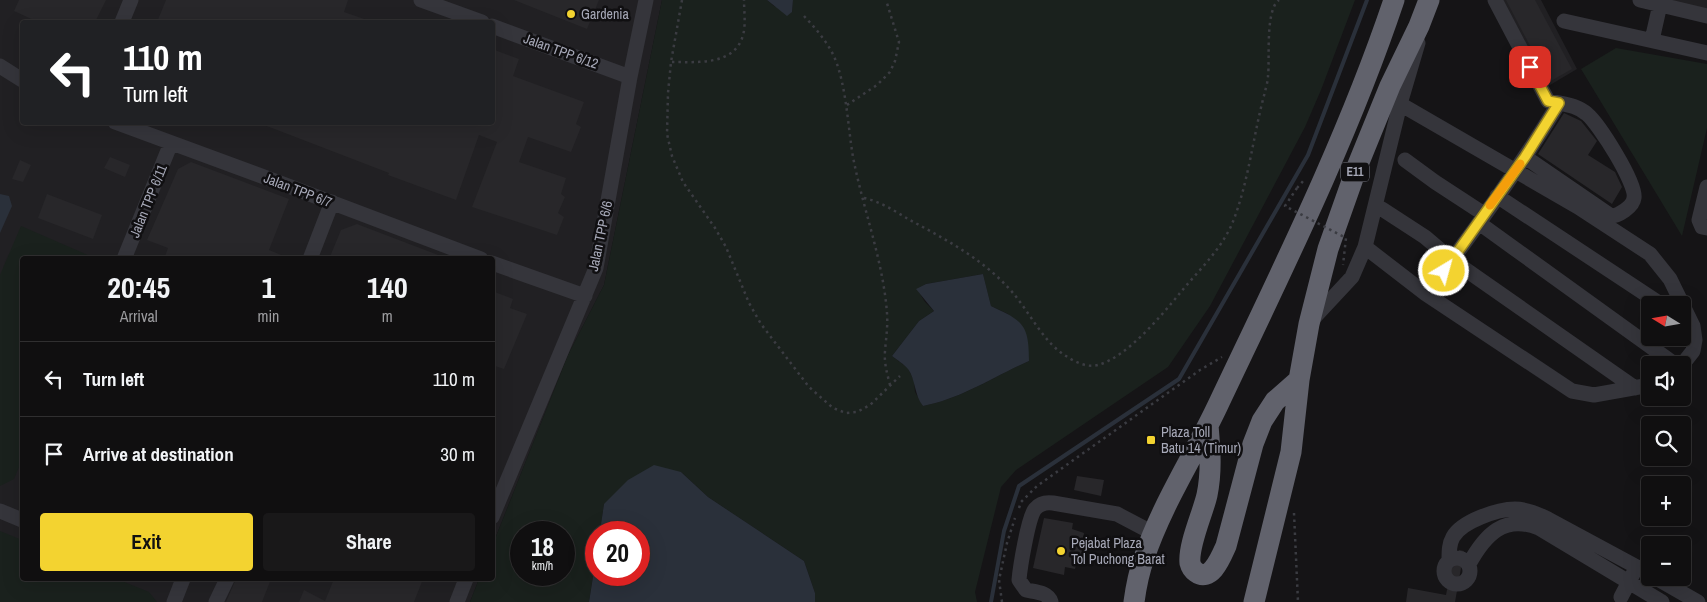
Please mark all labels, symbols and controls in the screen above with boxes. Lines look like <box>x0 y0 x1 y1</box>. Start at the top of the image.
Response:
place label: Gardenia <box>581 5 629 23</box>
marker: Gardenia <box>565 8 577 20</box>
street label: Jalan TPP 6/12 <box>521 29 601 73</box>
text: 110 m <box>123 34 203 81</box>
icon: left <box>40 40 105 105</box>
pin <box>1509 46 1551 88</box>
icon: arrive <box>1516 53 1544 81</box>
text: Turn left <box>123 79 188 109</box>
street label: Jalan TPP 6/11 <box>125 161 171 240</box>
road number: E11 <box>1341 162 1369 182</box>
street label: Jalan TPP 6/7 <box>261 169 335 211</box>
street label: Jalan TPP 6/6 <box>584 199 616 273</box>
position arrow <box>1417 244 1469 296</box>
text: 20:45 <box>107 267 170 307</box>
text: 1 <box>262 267 275 307</box>
text: 140 <box>367 267 408 307</box>
north arrow <box>1641 296 1691 346</box>
map controls <box>1641 296 1691 586</box>
text: Arrival <box>120 305 158 327</box>
text: min <box>257 305 279 327</box>
text: m <box>382 305 393 327</box>
button: sound <box>1641 356 1691 406</box>
icon: left <box>40 365 68 393</box>
text: Turn left <box>83 366 144 392</box>
text: 110 m <box>433 366 475 392</box>
button: search <box>1641 416 1691 466</box>
place label: Plaza Toll Batu 14 (Timur) <box>1161 423 1241 457</box>
marker: Plaza Toll Batu 14 (Timur) <box>1145 434 1157 446</box>
icon: arrive <box>40 440 68 468</box>
text: Arrive at destination <box>83 441 234 467</box>
text: 30 m <box>440 441 475 467</box>
button: + <box>1641 476 1691 526</box>
button: Exit <box>40 513 253 571</box>
button: Share <box>263 513 475 571</box>
speed limit sign: 20 <box>585 521 650 586</box>
text: 18 <box>531 530 554 564</box>
place label: Pejabat Plaza Tol Puchong Barat <box>1071 534 1165 568</box>
button: − <box>1641 536 1691 586</box>
marker: Pejabat Plaza Tol Puchong Barat <box>1055 545 1067 557</box>
text: km/h <box>532 558 553 574</box>

